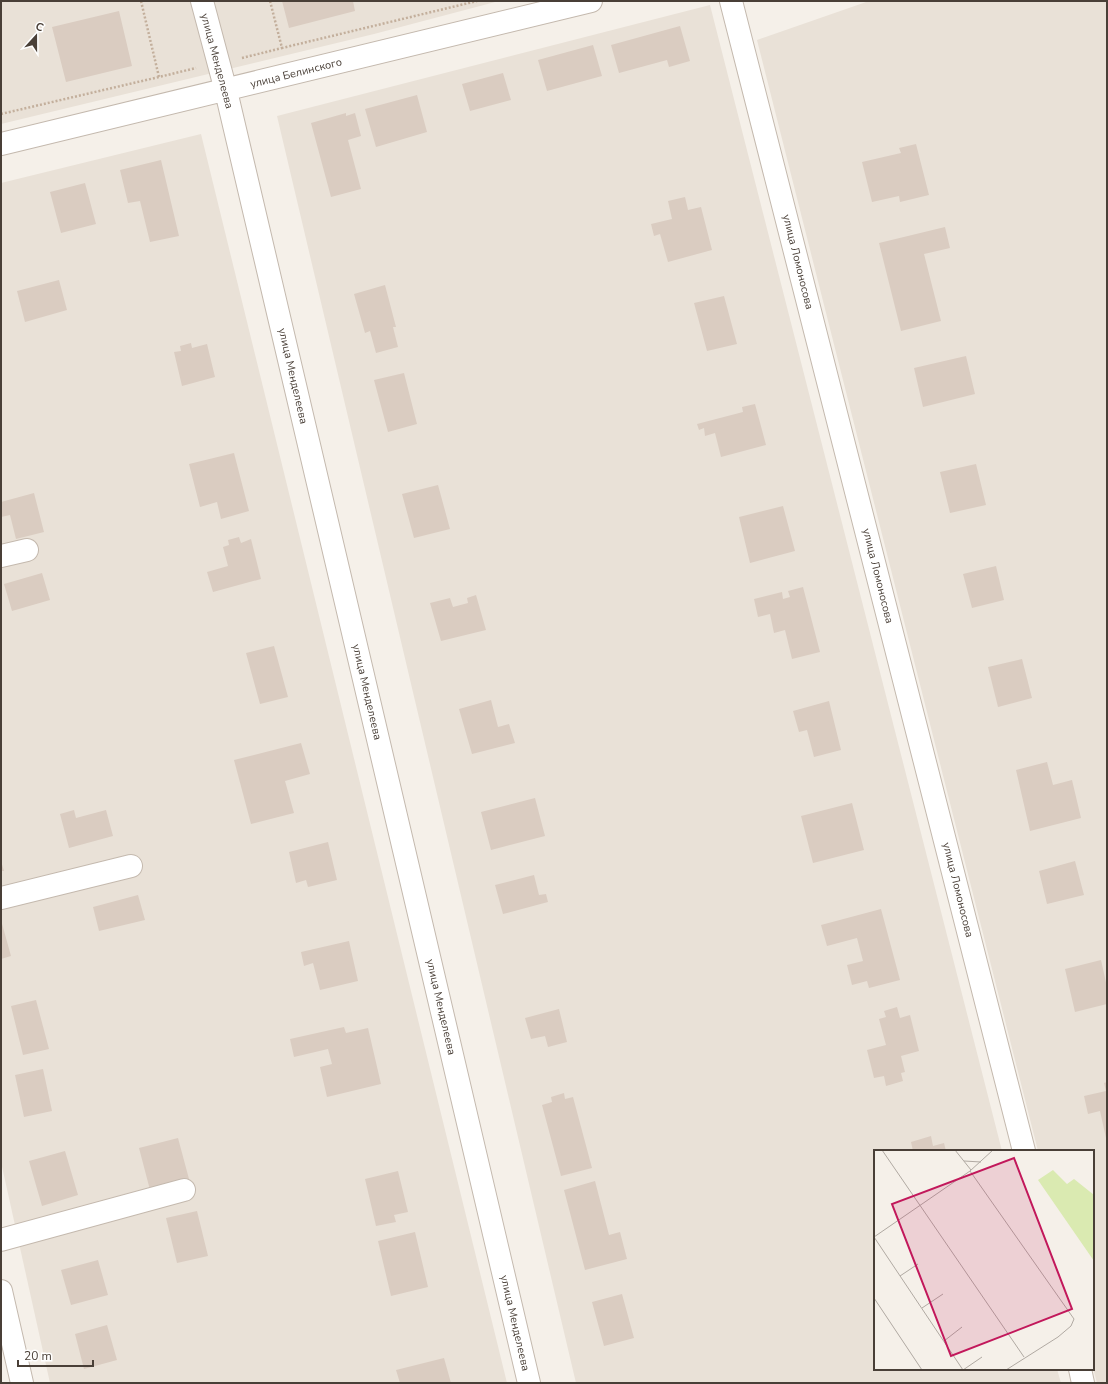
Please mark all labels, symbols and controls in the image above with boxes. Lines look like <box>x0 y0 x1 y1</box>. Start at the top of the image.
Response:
street label: улица Менделеева <box>197 12 237 110</box>
north arrow <box>16 16 56 56</box>
text: С <box>33 19 46 36</box>
street label: улица Белинского <box>249 54 343 92</box>
street label: улица Ломоносова <box>779 213 817 311</box>
street label: улица Менделеева <box>275 327 311 425</box>
street label: улица Ломоносова <box>859 527 897 625</box>
street label: улица Менделеева <box>349 643 385 741</box>
street label: улица Ломоносова <box>939 841 977 939</box>
street label: улица Менделеева <box>423 958 459 1056</box>
inset map <box>874 1150 1094 1370</box>
street label: улица Менделеева <box>497 1274 533 1372</box>
scale bar <box>18 1342 93 1368</box>
text: 20 m <box>24 1348 52 1364</box>

